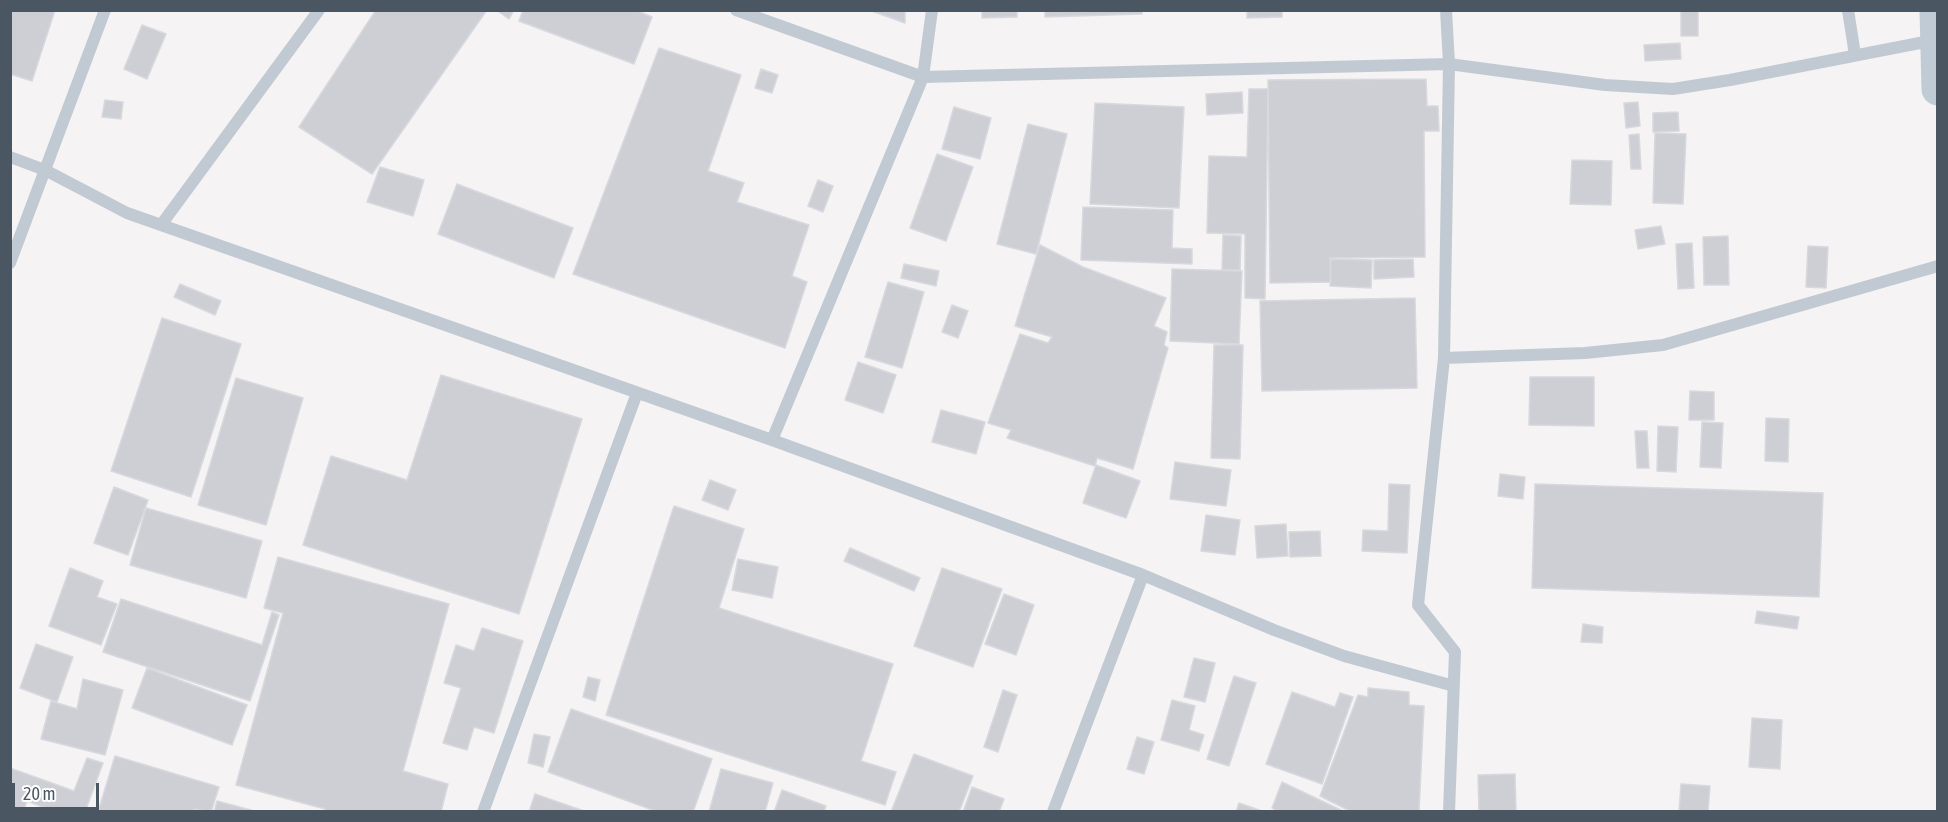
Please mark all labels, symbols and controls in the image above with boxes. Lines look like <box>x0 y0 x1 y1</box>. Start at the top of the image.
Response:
scale bar <box>15 771 102 809</box>
text: 20 m <box>23 783 55 804</box>

